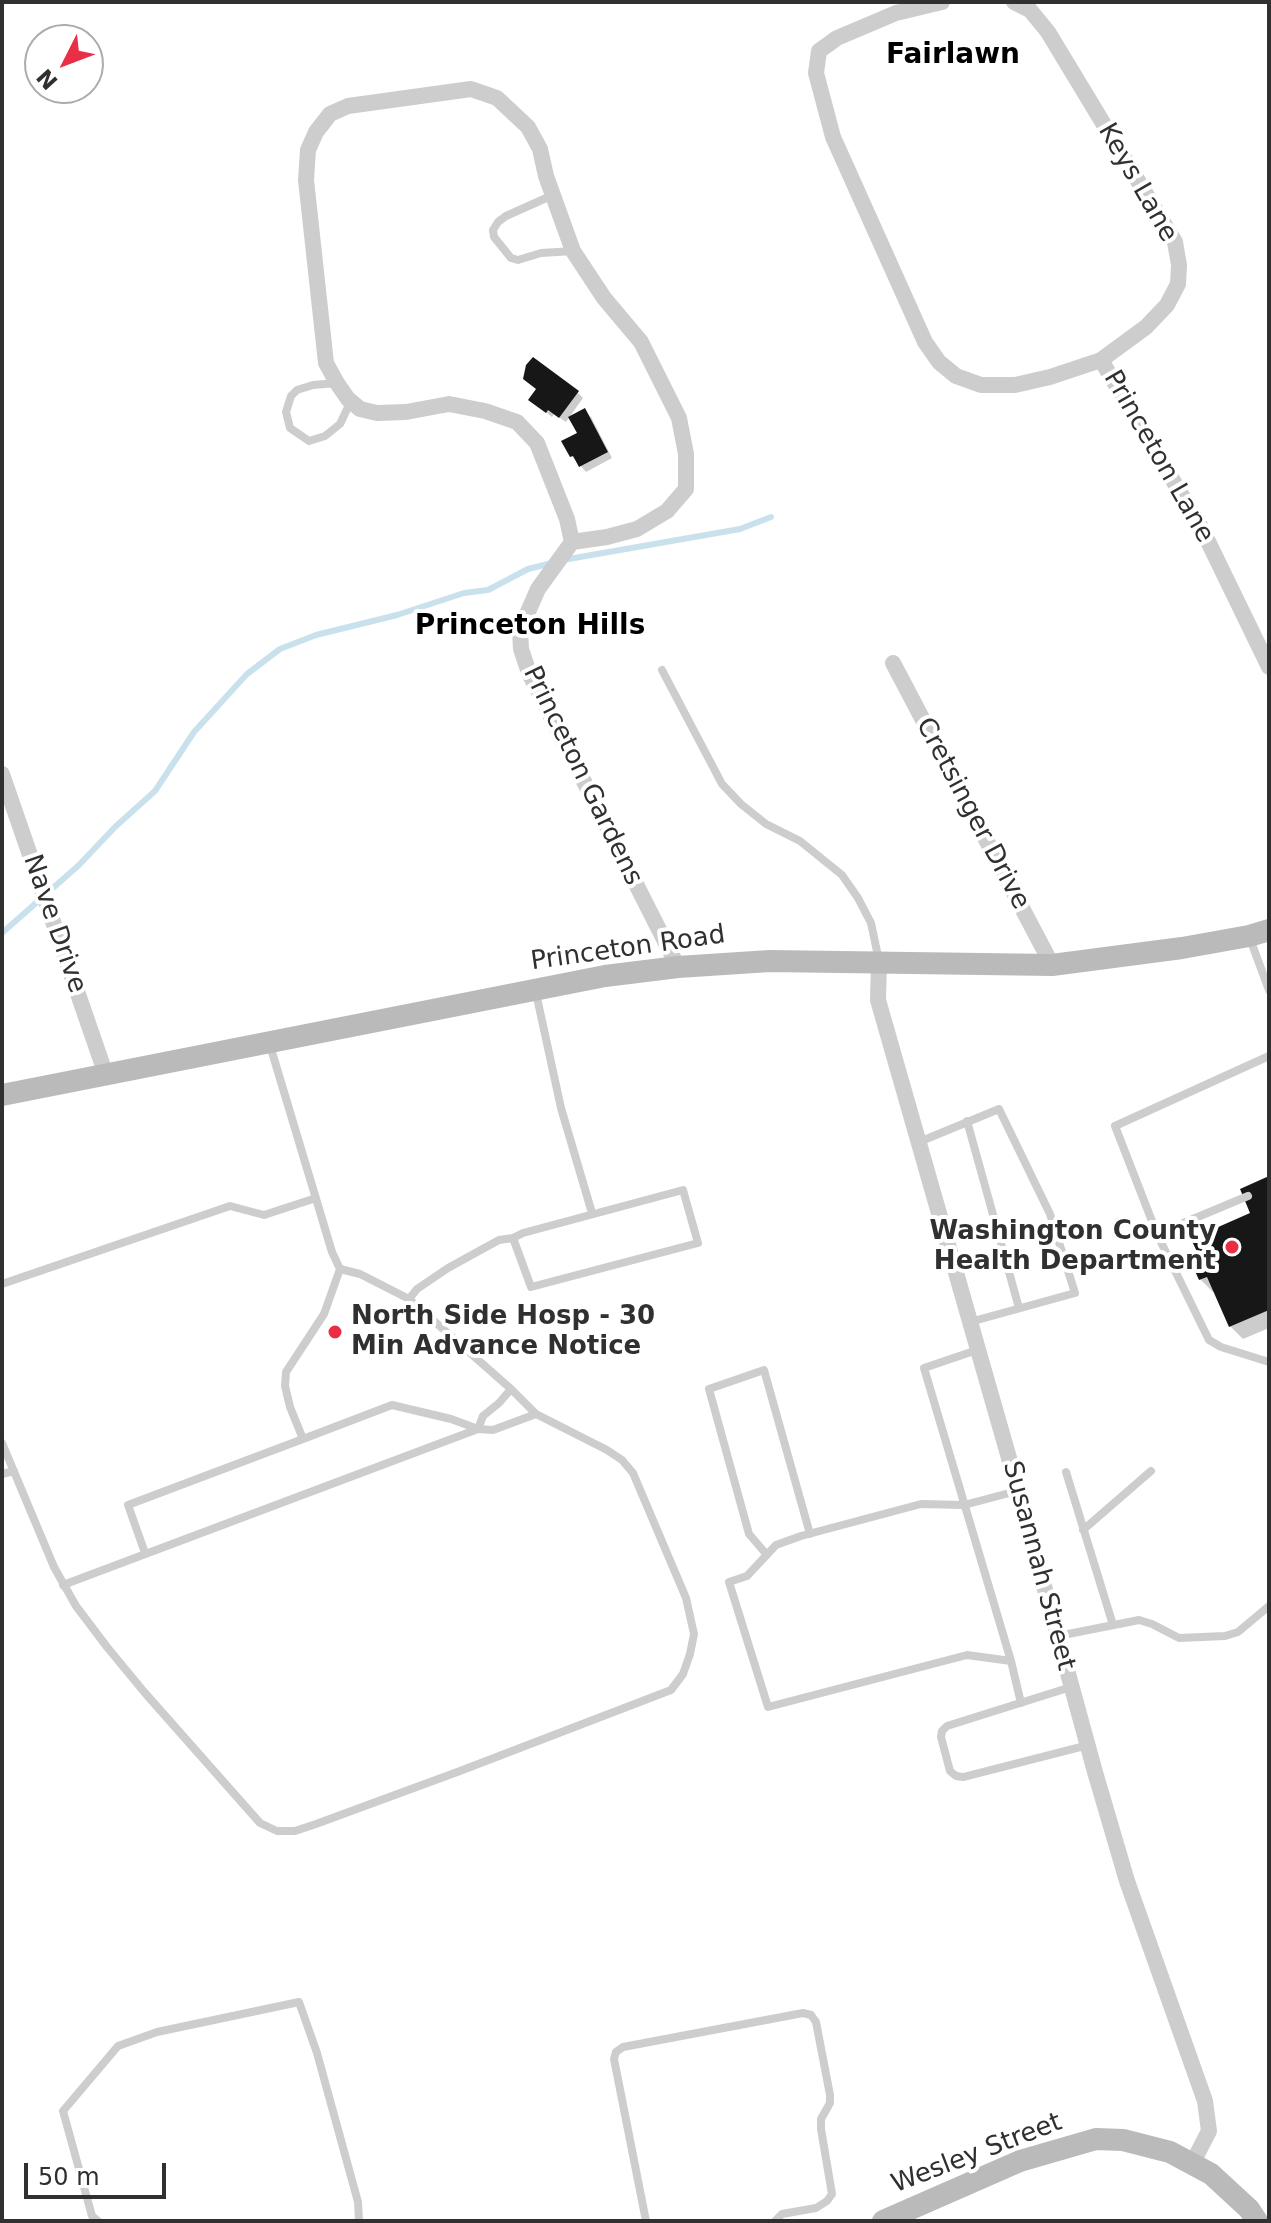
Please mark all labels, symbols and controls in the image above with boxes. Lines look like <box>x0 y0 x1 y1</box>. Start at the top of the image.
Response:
north arrow <box>24 24 104 104</box>
district label: Fairlawn <box>886 39 1020 73</box>
text: N <box>32 64 63 94</box>
street label: Keys Lane <box>1091 118 1183 248</box>
street label: Princeton Lane <box>1096 365 1220 549</box>
district label: Princeton Hills <box>415 610 645 644</box>
street label: Princeton Gardens <box>515 661 649 891</box>
street label: Cretsinger Drive <box>908 713 1036 915</box>
street label: Nave Drive <box>16 851 92 997</box>
street label: Princeton Road <box>529 920 727 978</box>
place label: Washington County Health Department <box>929 1216 1216 1278</box>
marker: Washington County Health Department <box>1223 1238 1241 1256</box>
place label: North Side Hosp - 30 Min Advance Notice <box>351 1301 655 1362</box>
marker: North Side Hosp - 30 Min Advance Notice <box>326 1323 344 1341</box>
street label: Susannah Street <box>995 1458 1081 1674</box>
street label: Wesley Street <box>888 2107 1066 2201</box>
scale bar <box>28 2147 170 2197</box>
text: 50 m <box>38 2163 100 2191</box>

